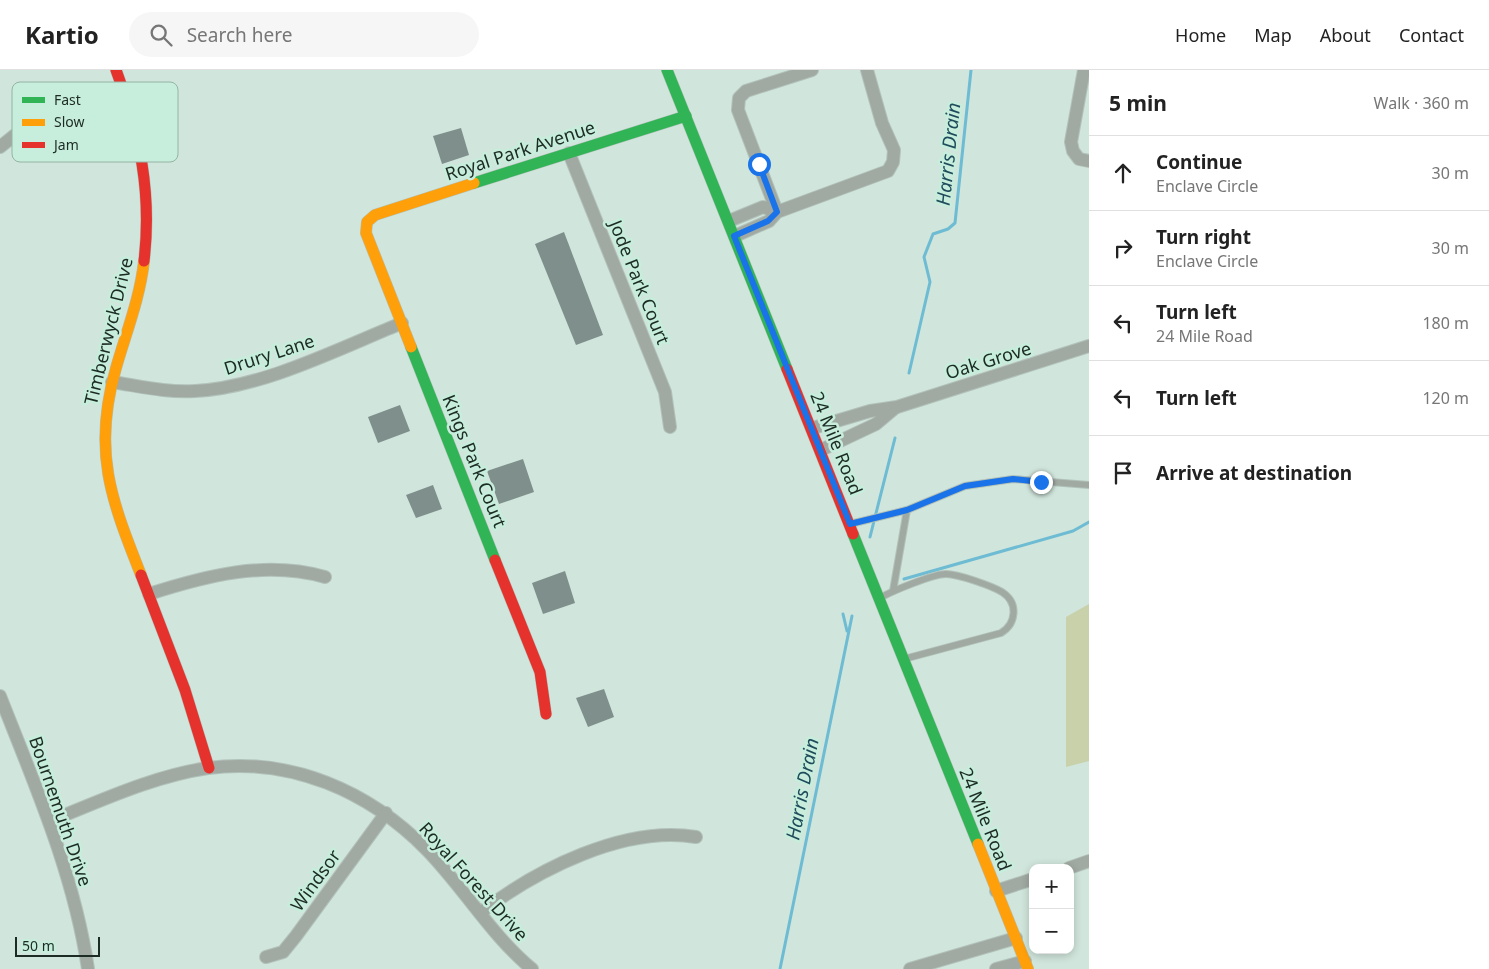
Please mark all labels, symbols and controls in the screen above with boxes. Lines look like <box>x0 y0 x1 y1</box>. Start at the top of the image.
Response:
search box <box>129 12 479 57</box>
text: Kartio <box>25 18 99 51</box>
icon: search <box>147 21 175 49</box>
text: Search here <box>187 22 292 48</box>
text: Home <box>1175 23 1226 47</box>
text: Map <box>1254 23 1292 47</box>
text: About <box>1320 23 1371 47</box>
text: Contact <box>1399 23 1464 47</box>
legend <box>12 82 178 162</box>
text: 5 min <box>1109 89 1167 117</box>
text: Fast <box>54 90 81 109</box>
text: Walk · 360 m <box>1374 92 1469 114</box>
water label: Harris Drain <box>930 101 966 207</box>
text: Slow <box>54 112 85 131</box>
street label: Royal Park Avenue <box>442 114 598 186</box>
text: Jam <box>52 135 79 154</box>
text: Continue <box>1156 149 1242 175</box>
route start <box>748 153 771 176</box>
icon: ahead <box>1109 159 1137 187</box>
text: 30 m <box>1432 162 1469 184</box>
text: Enclave Circle <box>1156 175 1258 197</box>
street label: Jode Park Court <box>603 215 676 348</box>
text: Turn right <box>1156 224 1251 250</box>
icon: right <box>1109 234 1137 262</box>
text: 30 m <box>1432 237 1469 259</box>
text: Enclave Circle <box>1156 250 1258 272</box>
street label: Timberwyck Drive <box>78 255 138 407</box>
text: Turn left <box>1156 299 1237 325</box>
icon: left <box>1109 309 1137 337</box>
text: 180 m <box>1422 312 1469 334</box>
text: 24 Mile Road <box>1156 325 1253 347</box>
street label: Drury Lane <box>221 328 317 380</box>
street label: Oak Grove <box>942 336 1034 384</box>
icon: left <box>1109 384 1137 412</box>
text: Turn left <box>1156 385 1237 411</box>
text: 120 m <box>1422 387 1469 409</box>
street label: 24 Mile Road <box>805 388 869 498</box>
street label: Kings Park Court <box>437 391 513 531</box>
icon: arrive <box>1109 459 1137 487</box>
text: Arrive at destination <box>1156 460 1352 486</box>
route end <box>1030 471 1053 494</box>
street label: Bournemuth Drive <box>24 733 98 889</box>
water label: Harris Drain <box>779 736 825 842</box>
street label: 24 Mile Road <box>954 764 1018 874</box>
street label: Royal Forest Drive <box>414 816 534 946</box>
street label: Windsor <box>285 844 346 916</box>
map controls <box>1029 864 1074 954</box>
button: + <box>1029 864 1074 909</box>
button: − <box>1029 909 1074 954</box>
scale bar <box>15 934 100 957</box>
text: 50 m <box>22 936 55 955</box>

